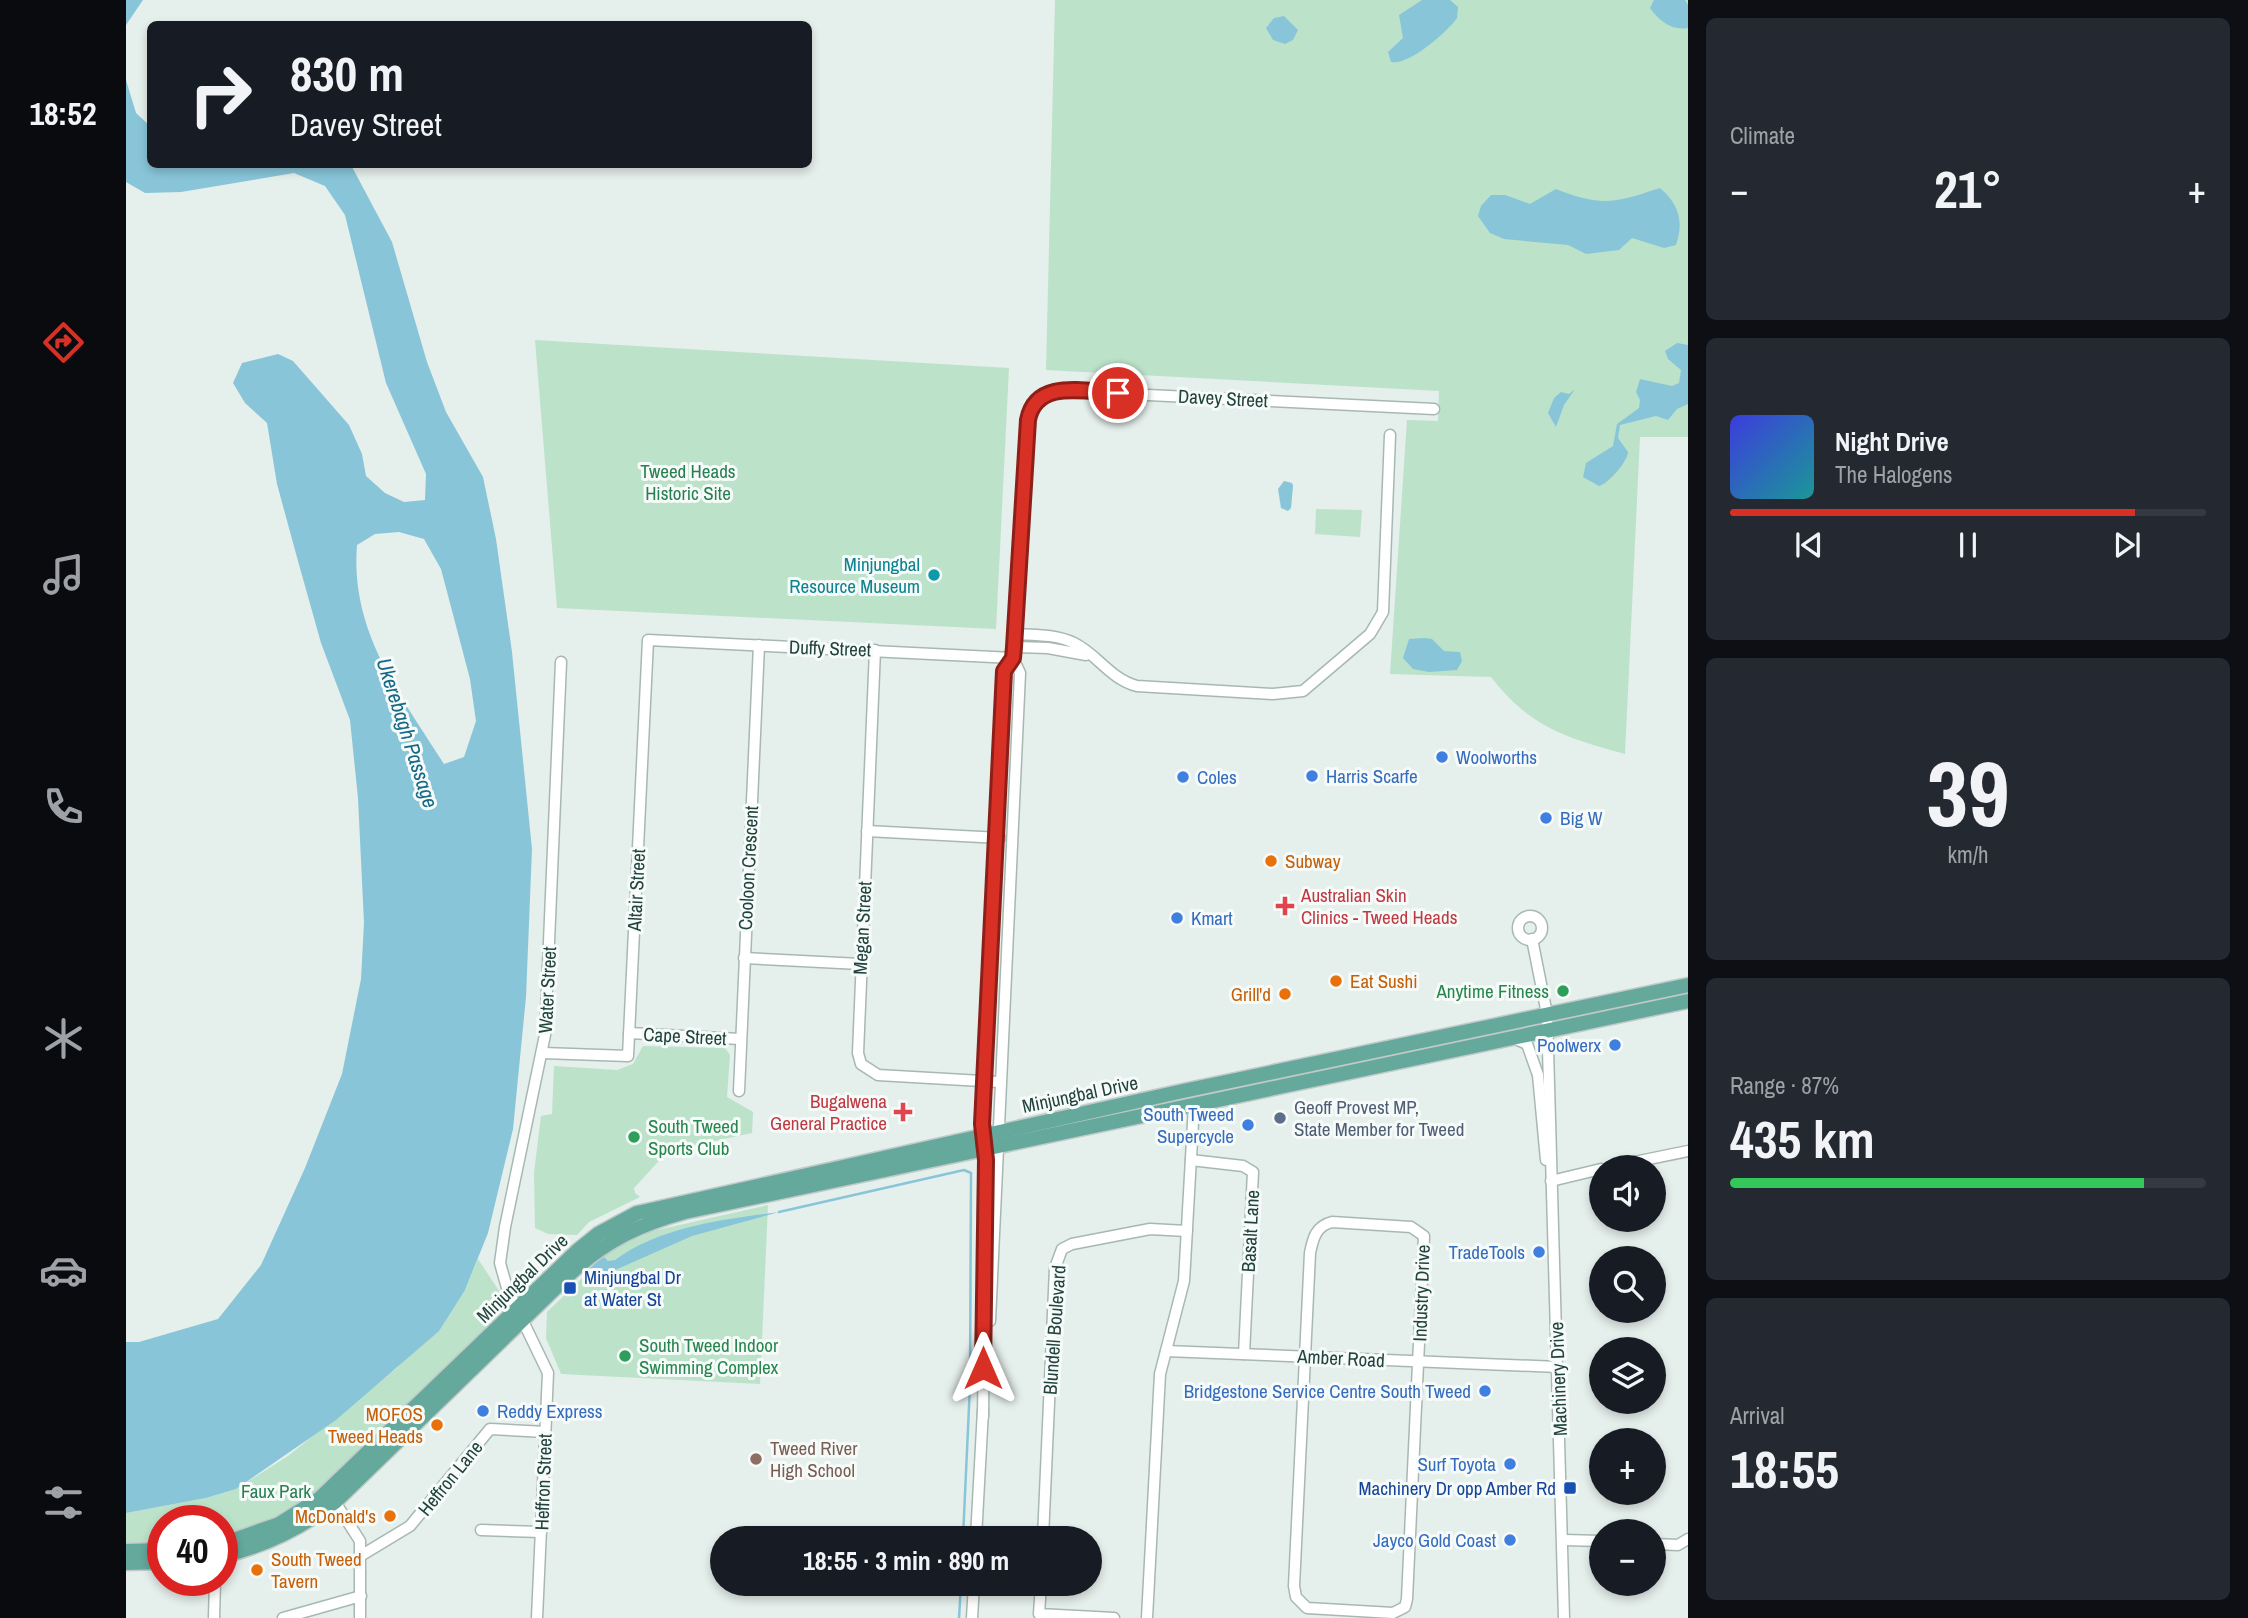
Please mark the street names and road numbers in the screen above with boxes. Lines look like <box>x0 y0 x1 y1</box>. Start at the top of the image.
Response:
street label: Davey Street <box>1177 383 1269 413</box>
street label: Duffy Street <box>789 634 872 662</box>
street label: Cooloon Crescent <box>732 804 764 931</box>
street label: Altair Street <box>621 848 651 933</box>
street label: Megan Street <box>847 880 877 975</box>
street label: Water Street <box>532 945 562 1034</box>
street label: Cape Street <box>643 1021 728 1051</box>
street label: Minjungbal Drive <box>1020 1069 1140 1119</box>
street label: Basalt Lane <box>1235 1189 1265 1273</box>
street label: Minjungbal Drive <box>471 1228 573 1328</box>
street label: Industry Drive <box>1406 1244 1436 1342</box>
street label: Blundell Boulevard <box>1037 1264 1071 1396</box>
street label: Machinery Drive <box>1543 1321 1573 1437</box>
street label: Amber Road <box>1296 1343 1385 1373</box>
street label: Heffron Street <box>528 1433 558 1531</box>
street label: Heffron Lane <box>412 1435 488 1521</box>

